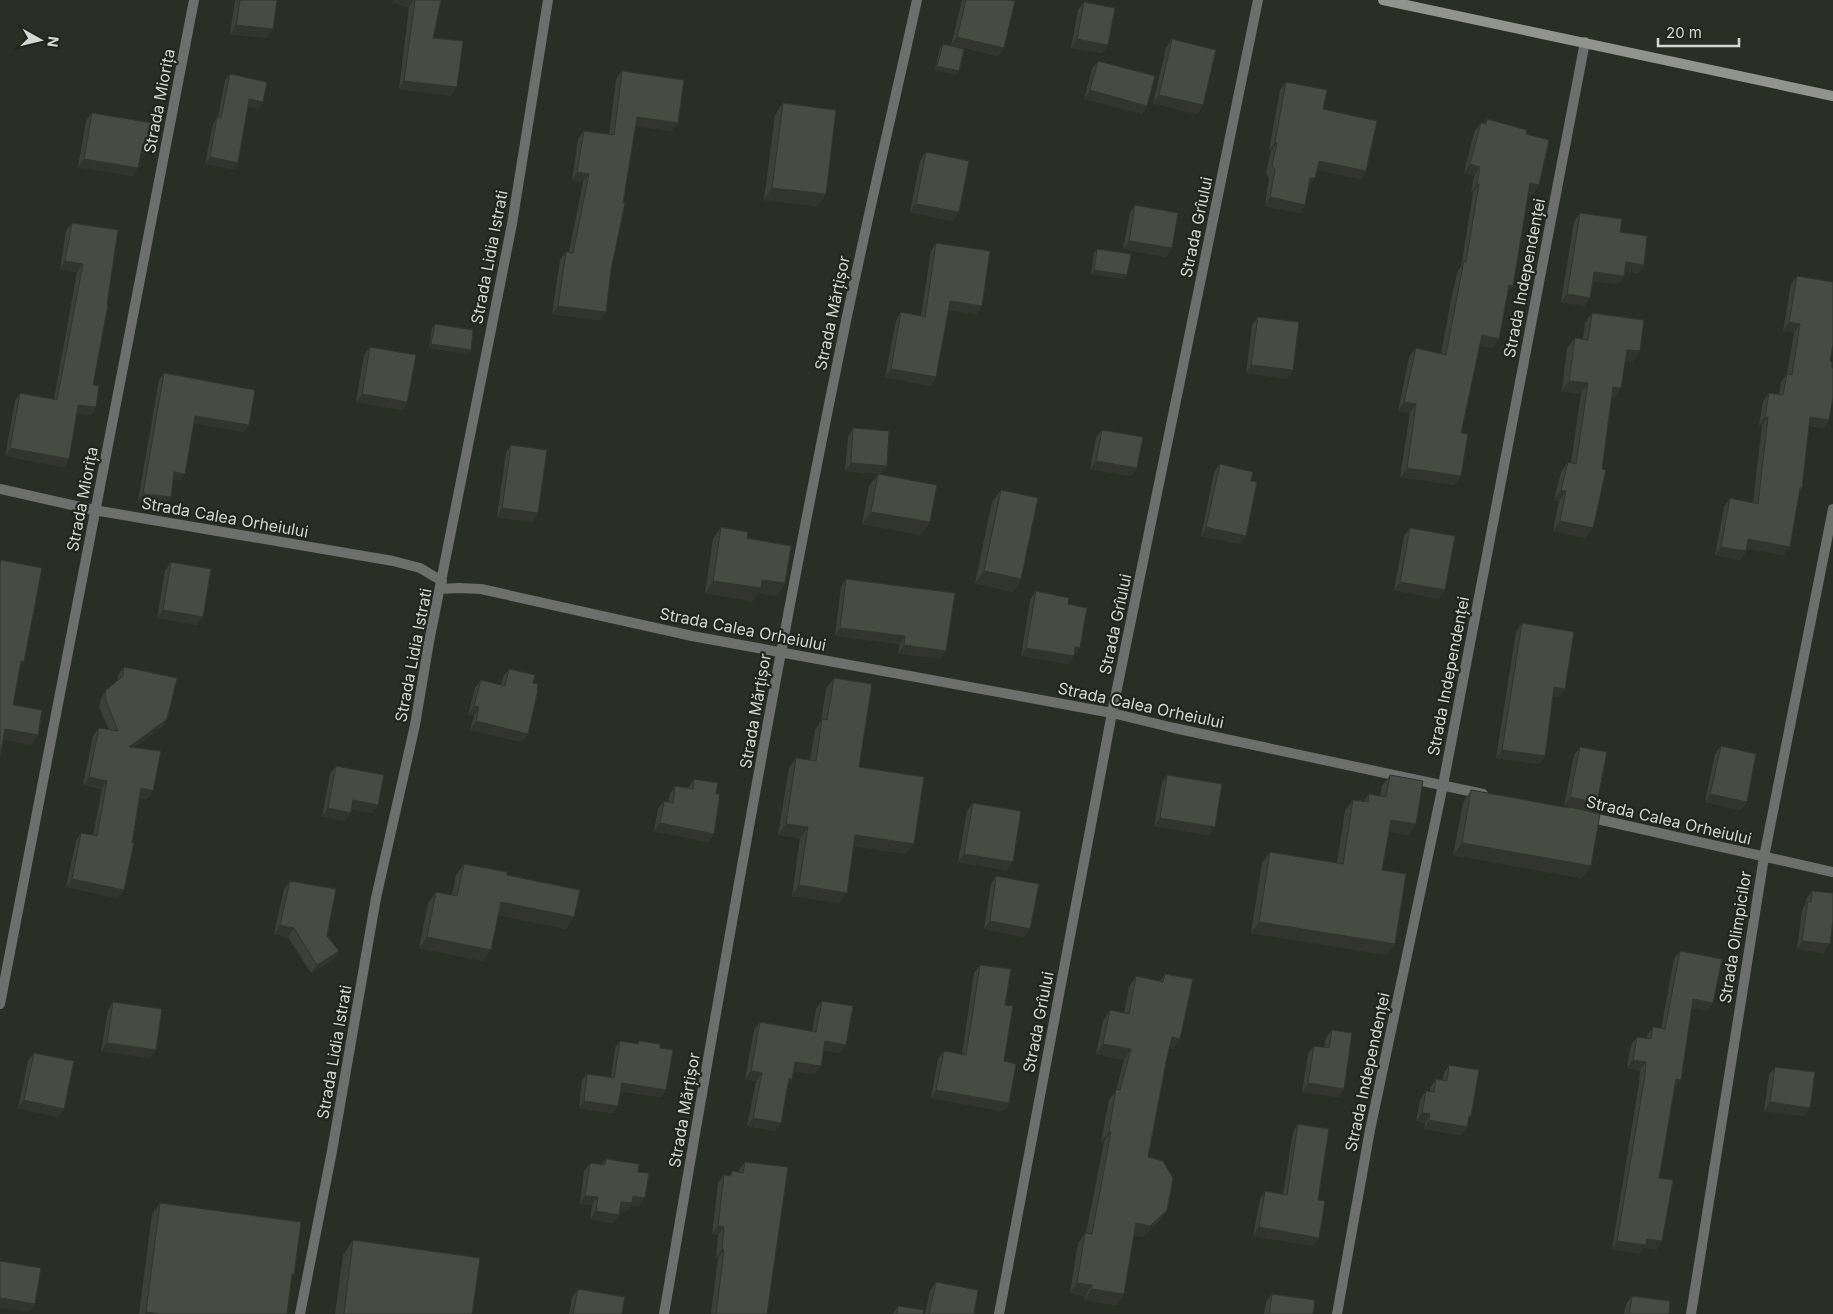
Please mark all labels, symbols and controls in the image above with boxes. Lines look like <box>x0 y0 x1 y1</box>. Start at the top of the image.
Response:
north arrow <box>15 15 65 65</box>
scale bar <box>1658 15 1739 47</box>
text: 20 m <box>1666 23 1702 42</box>
text: N <box>44 35 63 48</box>
street label: Strada Miorița <box>139 47 179 155</box>
street label: Strada Grîului <box>1176 175 1216 279</box>
street label: Strada Lidia Istrati <box>466 188 512 326</box>
street label: Strada Independenței <box>1499 197 1549 359</box>
street label: Strada Mărțișor <box>810 254 854 372</box>
street label: Strada Miorița <box>62 445 102 553</box>
street label: Strada Calea Orheiului <box>140 492 310 542</box>
street label: Strada Grîului <box>1095 572 1135 676</box>
street label: Strada Lidia Istrati <box>390 586 436 724</box>
street label: Strada Independenței <box>1423 595 1473 757</box>
street label: Strada Calea Orheiului <box>658 603 828 655</box>
street label: Strada Mărțișor <box>735 652 775 770</box>
street label: Strada Calea Orheiului <box>1056 678 1226 732</box>
street label: Strada Calea Orheiului <box>1584 791 1754 849</box>
street label: Strada Olimpicilor <box>1715 869 1755 1005</box>
street label: Strada Grîului <box>1018 970 1058 1074</box>
street label: Strada Lidia Istrati <box>312 983 356 1121</box>
street label: Strada Independenței <box>1340 991 1394 1153</box>
street label: Strada Mărțișor <box>664 1051 704 1169</box>

